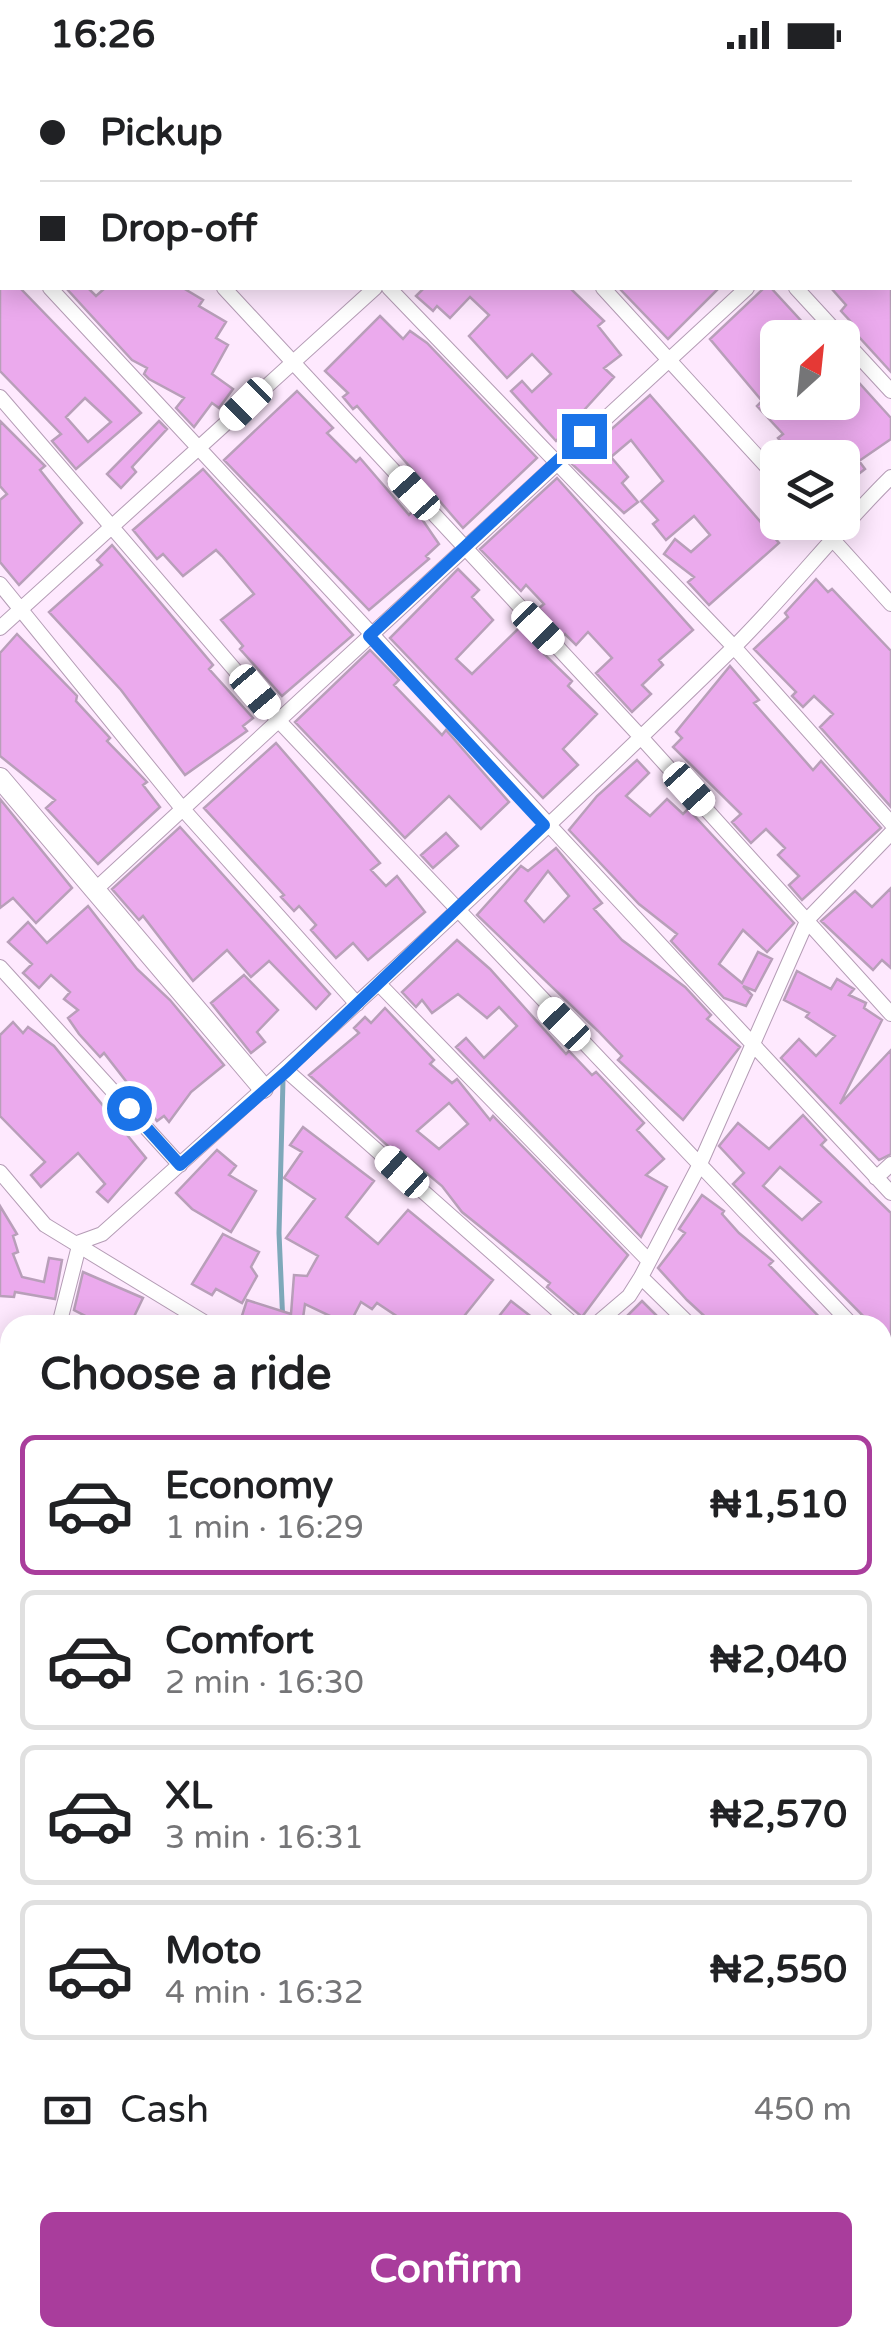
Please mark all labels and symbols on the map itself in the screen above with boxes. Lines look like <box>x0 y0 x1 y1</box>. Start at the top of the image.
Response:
north arrow <box>760 320 860 420</box>
car <box>214 372 278 436</box>
route end <box>562 414 607 459</box>
car <box>383 461 445 525</box>
car <box>506 596 570 660</box>
car <box>224 659 286 725</box>
car <box>658 757 720 821</box>
car <box>532 992 596 1056</box>
route start <box>107 1086 152 1131</box>
car <box>370 1141 434 1203</box>

